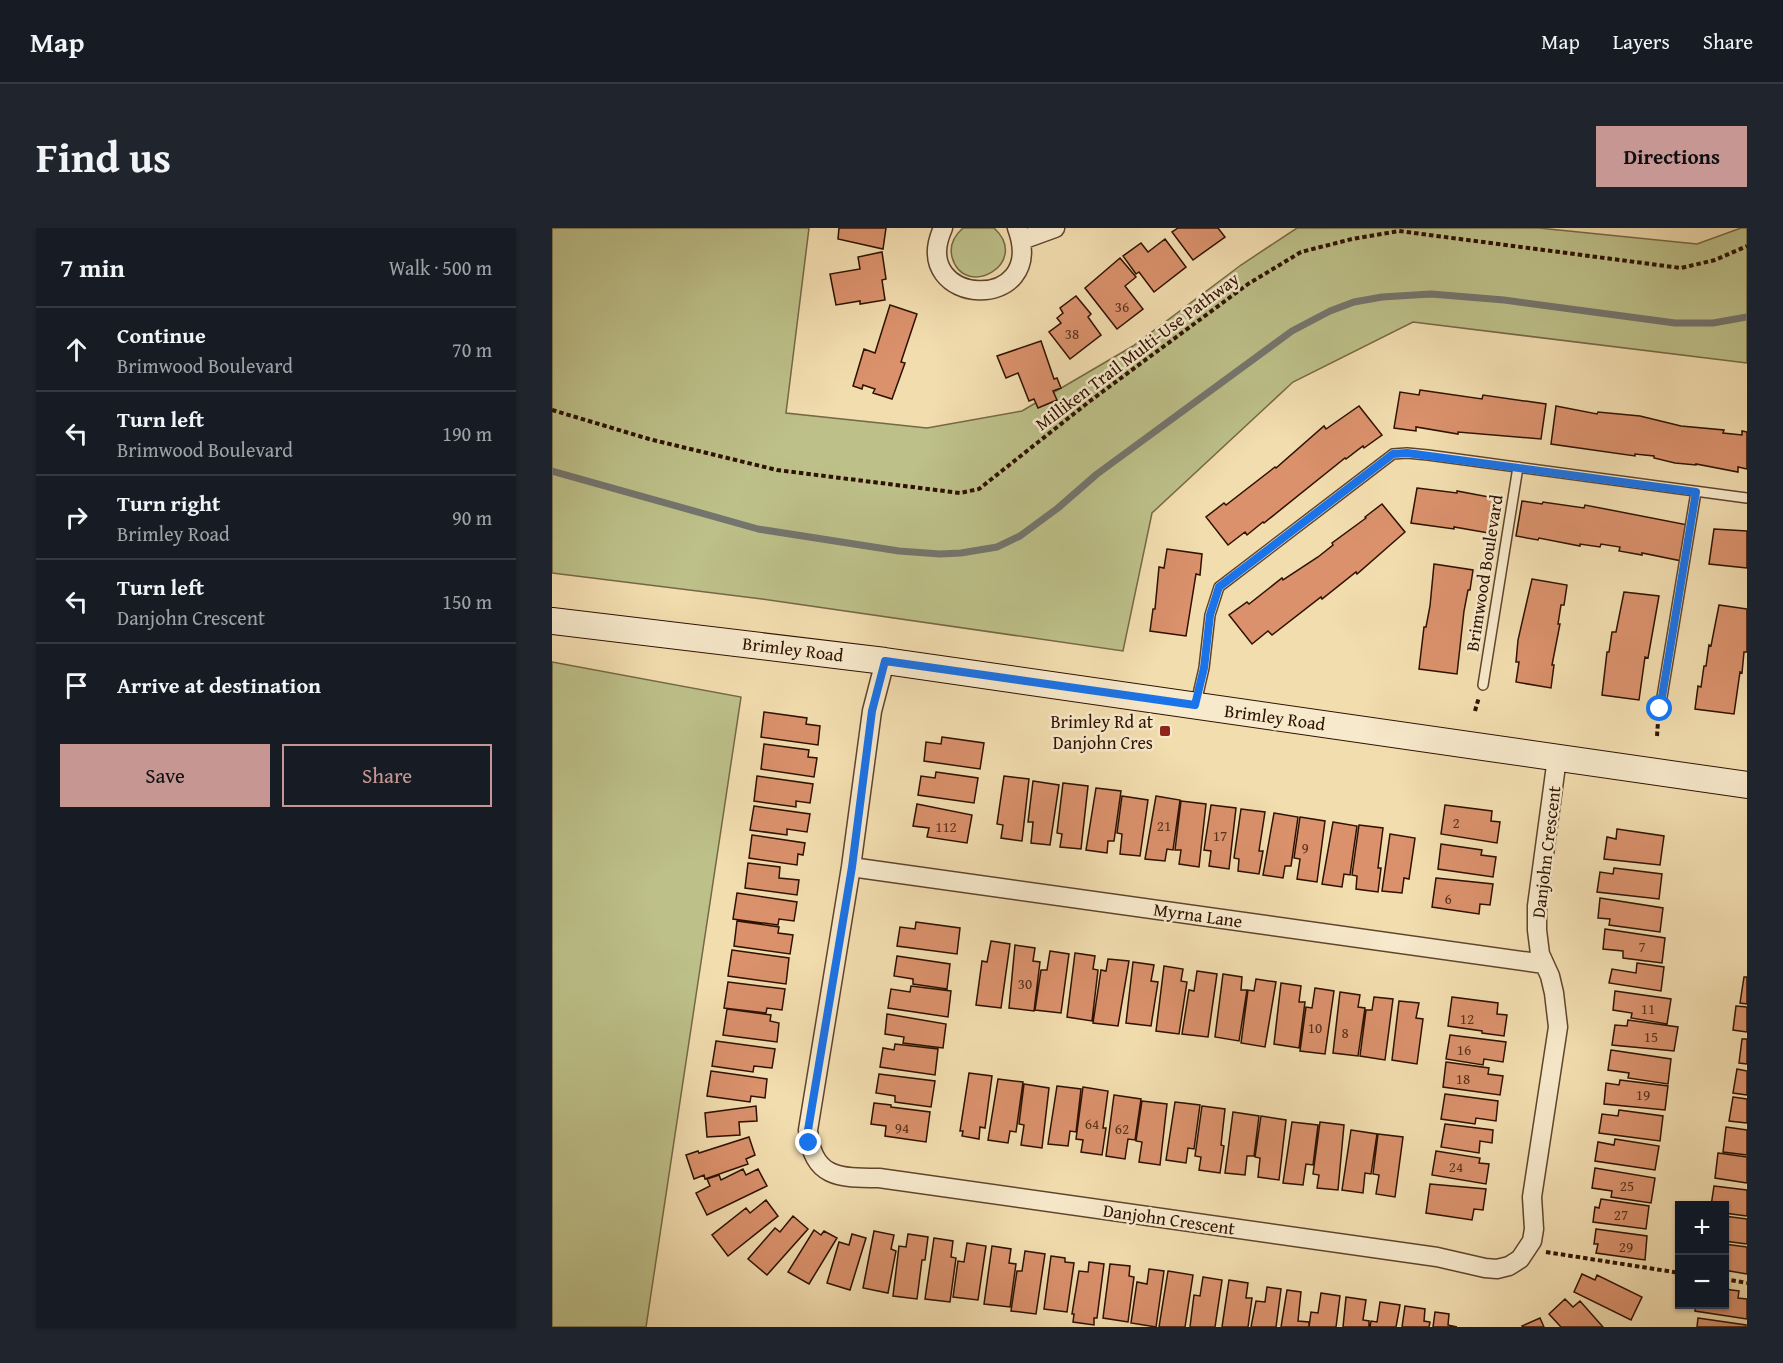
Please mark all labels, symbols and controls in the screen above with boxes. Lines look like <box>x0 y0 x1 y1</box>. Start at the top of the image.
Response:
text: Map <box>30 21 84 62</box>
text: Map <box>1541 26 1580 57</box>
text: Layers <box>1613 26 1670 57</box>
text: Share <box>1703 26 1753 57</box>
text: Find us <box>36 126 171 187</box>
button: Directions <box>1596 126 1747 187</box>
text: 7 min <box>60 248 125 287</box>
text: Walk · 500 m <box>389 253 492 282</box>
street label: Milliken Trail Multi-Use Pathway <box>1029 265 1245 437</box>
house number: 36 <box>1115 296 1129 317</box>
text: Continue <box>117 319 206 351</box>
house number: 38 <box>1065 323 1079 344</box>
icon: ahead <box>60 333 93 366</box>
text: 70 m <box>452 335 492 364</box>
text: Brimwood Boulevard <box>117 351 293 380</box>
text: Turn left <box>117 403 204 435</box>
icon: left <box>60 417 93 450</box>
text: 190 m <box>442 419 492 448</box>
text: Brimwood Boulevard <box>117 435 293 464</box>
text: Turn right <box>117 487 220 519</box>
street label: Brimwood Boulevard <box>1458 492 1510 653</box>
icon: right <box>60 501 93 534</box>
text: 90 m <box>452 503 492 532</box>
text: Brimley Road <box>117 519 230 548</box>
text: Turn left <box>117 571 204 603</box>
icon: left <box>60 585 93 618</box>
text: 150 m <box>442 587 492 616</box>
text: Danjohn Crescent <box>117 603 265 632</box>
street label: Brimley Road <box>741 629 845 669</box>
icon: arrive <box>60 669 93 702</box>
text: Arrive at destination <box>117 669 321 701</box>
route start <box>1646 695 1672 721</box>
street label: Brimley Road <box>1223 697 1328 737</box>
place label: Brimley Rd at Danjohn Cres <box>1050 708 1154 756</box>
marker: Brimley Rd at Danjohn Cres <box>1158 724 1172 738</box>
button: Save <box>60 744 270 807</box>
button: Share <box>282 744 492 807</box>
street label: Danjohn Crescent <box>1524 784 1568 920</box>
house number: 2 <box>1452 812 1460 833</box>
house number: 21 <box>1157 815 1171 836</box>
house number: 112 <box>935 816 957 837</box>
house number: 17 <box>1213 825 1227 846</box>
house number: 9 <box>1301 837 1309 858</box>
house number: 6 <box>1444 888 1452 909</box>
street label: Myrna Lane <box>1152 895 1244 935</box>
house number: 7 <box>1638 936 1646 957</box>
house number: 30 <box>1018 973 1032 994</box>
house number: 11 <box>1641 998 1655 1019</box>
house number: 12 <box>1460 1008 1474 1029</box>
house number: 10 <box>1308 1017 1322 1038</box>
house number: 8 <box>1341 1022 1349 1043</box>
house number: 15 <box>1644 1026 1658 1047</box>
house number: 16 <box>1457 1039 1471 1060</box>
house number: 18 <box>1456 1068 1470 1089</box>
house number: 19 <box>1636 1084 1650 1105</box>
house number: 64 <box>1085 1113 1099 1134</box>
house number: 94 <box>895 1117 909 1138</box>
house number: 62 <box>1115 1118 1129 1139</box>
route end <box>795 1129 821 1155</box>
house number: 24 <box>1449 1156 1463 1177</box>
house number: 25 <box>1620 1175 1634 1196</box>
street label: Danjohn Crescent <box>1101 1196 1237 1242</box>
map controls <box>1675 1201 1729 1309</box>
button: + <box>1675 1201 1729 1255</box>
house number: 27 <box>1614 1204 1628 1225</box>
house number: 29 <box>1619 1236 1633 1257</box>
button: − <box>1675 1255 1729 1309</box>

